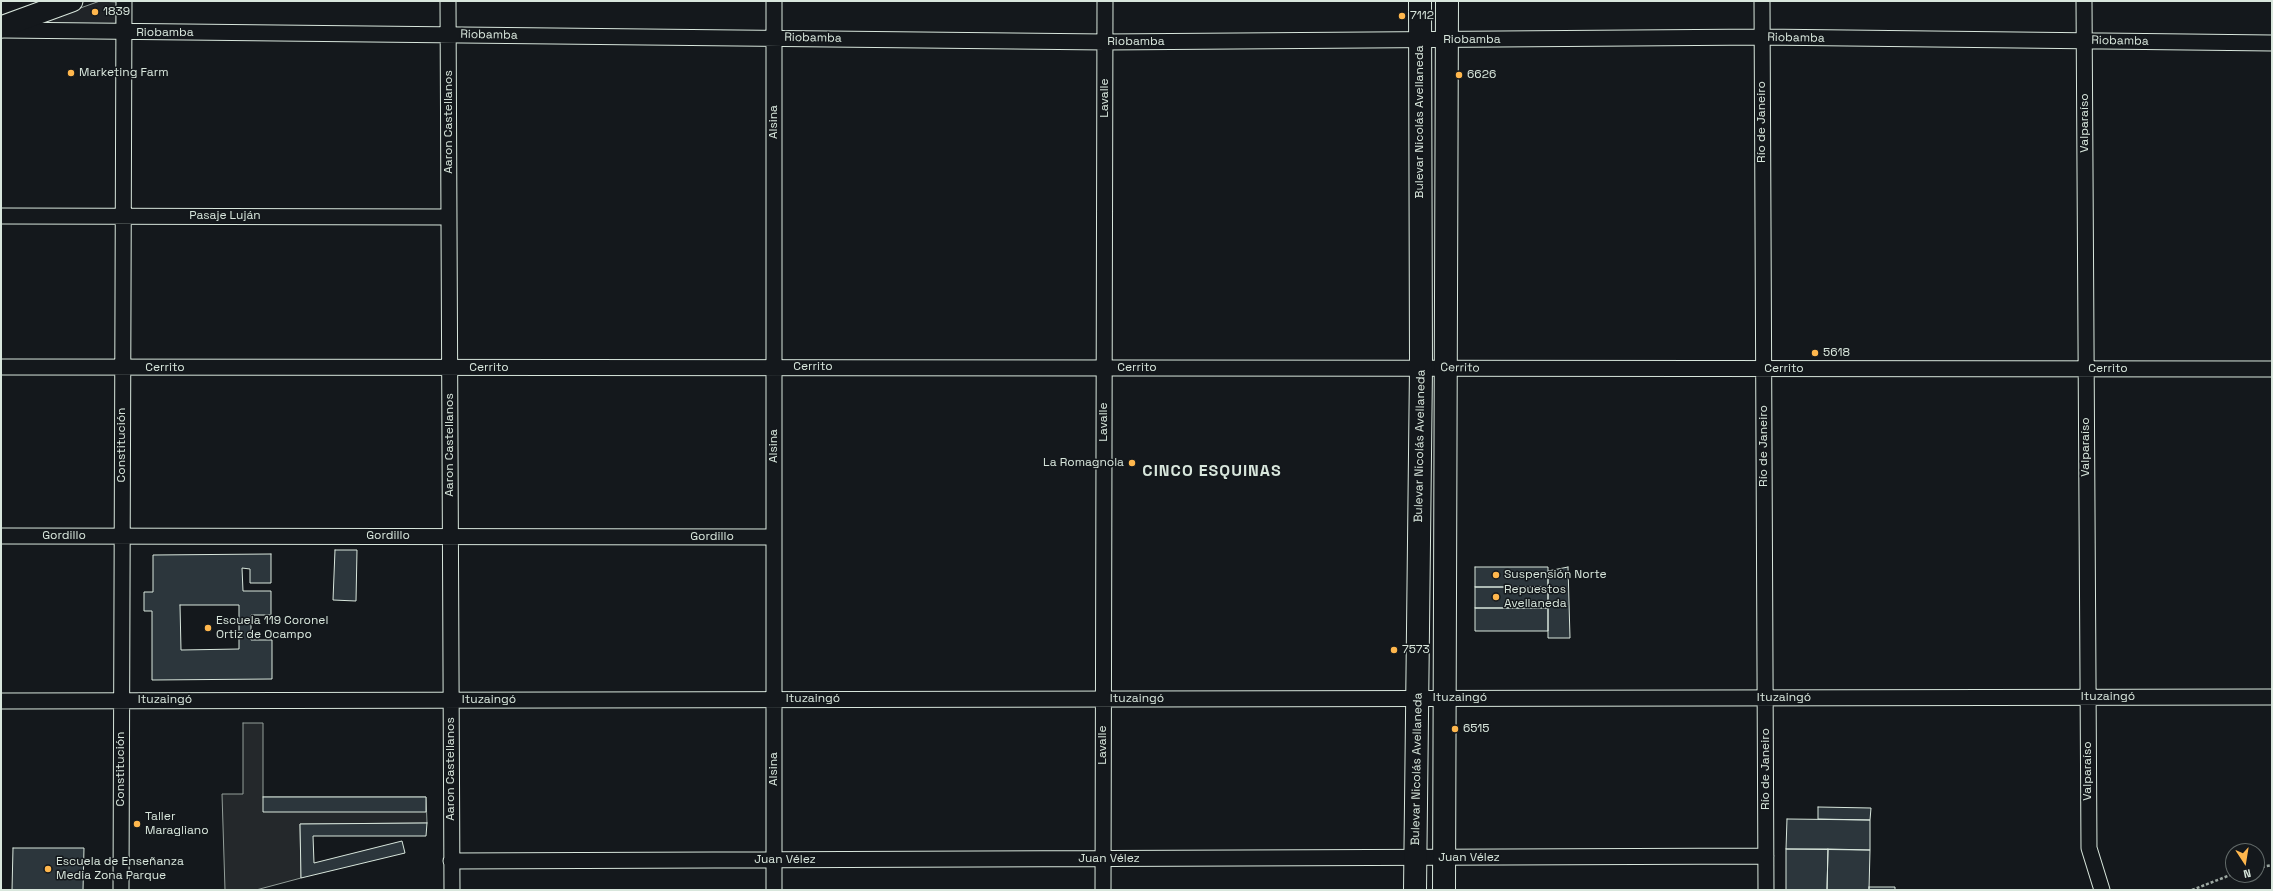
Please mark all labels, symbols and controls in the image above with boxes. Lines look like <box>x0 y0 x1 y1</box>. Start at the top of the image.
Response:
place label: 1839 <box>103 5 130 19</box>
marker: 1839 <box>90 7 100 17</box>
place label: 7112 <box>1410 9 1434 23</box>
marker: 7112 <box>1397 11 1407 21</box>
street label: Riobamba <box>136 26 194 40</box>
street label: Riobamba <box>460 27 518 43</box>
street label: Riobamba <box>784 30 842 46</box>
street label: Riobamba <box>1767 30 1825 46</box>
street label: Riobamba <box>1443 33 1501 47</box>
street label: Riobamba <box>2091 33 2149 49</box>
street label: Riobamba <box>1107 35 1165 49</box>
street label: Bulevar Nicolás Avellaneda <box>1413 45 1427 199</box>
place label: Marketing Farm <box>79 66 169 80</box>
marker: Marketing Farm <box>66 68 76 78</box>
place label: 6626 <box>1467 68 1496 82</box>
street label: Aaron Castellanos <box>442 70 456 174</box>
marker: 6626 <box>1454 70 1464 80</box>
street label: Lavalle <box>1098 78 1112 118</box>
street label: Río de Janeiro <box>1755 81 1769 163</box>
street label: Valparaíso <box>2078 93 2092 153</box>
street label: Alsina <box>767 105 781 139</box>
street label: Pasaje Luján <box>189 209 261 223</box>
place label: 5618 <box>1823 346 1850 360</box>
marker: 5618 <box>1810 348 1820 358</box>
street label: Cerrito <box>793 360 833 374</box>
street label: Cerrito <box>1440 360 1480 376</box>
street label: Cerrito <box>145 361 185 375</box>
street label: Cerrito <box>469 361 509 375</box>
street label: Cerrito <box>1117 361 1157 375</box>
street label: Cerrito <box>1764 362 1804 376</box>
street label: Cerrito <box>2088 362 2128 376</box>
street label: Bulevar Nicolás Avellaneda <box>1411 369 1429 523</box>
street label: Aaron Castellanos <box>443 393 457 497</box>
street label: Lavalle <box>1097 402 1111 442</box>
street label: Río de Janeiro <box>1757 405 1771 487</box>
street label: Constitución <box>115 408 129 482</box>
street label: Valparaíso <box>2079 417 2093 477</box>
street label: Alsina <box>767 429 781 463</box>
place label: La Romagnola <box>1043 456 1124 470</box>
marker: La Romagnola <box>1127 458 1137 468</box>
district label: CINCO ESQUINAS <box>1142 462 1282 482</box>
street label: Gordillo <box>42 529 86 543</box>
street label: Gordillo <box>366 529 410 543</box>
street label: Gordillo <box>690 530 734 544</box>
place label: Suspensión Norte <box>1504 568 1607 582</box>
marker: Suspensión Norte <box>1491 570 1501 580</box>
place label: Repuestos Avellaneda <box>1504 583 1567 611</box>
marker: Repuestos Avellaneda <box>1491 592 1501 602</box>
place label: Escuela 119 Coronel Ortiz de Ocampo <box>216 614 328 642</box>
marker: Escuela 119 Coronel Ortiz de Ocampo <box>203 623 213 633</box>
place label: 7573 <box>1402 643 1430 657</box>
marker: 7573 <box>1389 645 1399 655</box>
street label: Ituzaingó <box>2081 690 2135 704</box>
street label: Ituzaingó <box>1433 691 1487 705</box>
street label: Ituzaingó <box>1757 691 1811 705</box>
street label: Ituzaingó <box>786 692 840 706</box>
street label: Ituzaingó <box>1110 692 1164 706</box>
street label: Bulevar Nicolás Avellaneda <box>1408 692 1426 846</box>
street label: Ituzaingó <box>138 693 192 707</box>
street label: Ituzaingó <box>462 693 516 707</box>
street label: Aaron Castellanos <box>444 717 458 821</box>
place label: 6515 <box>1463 722 1490 736</box>
marker: 6515 <box>1450 724 1460 734</box>
street label: Lavalle <box>1096 725 1110 765</box>
street label: Río de Janeiro <box>1759 728 1773 810</box>
street label: Constitución <box>114 732 128 806</box>
street label: Valparaíso <box>2081 741 2095 801</box>
street label: Alsina <box>767 752 781 786</box>
place label: Taller Maragliano <box>145 810 209 838</box>
marker: Taller Maragliano <box>132 819 142 829</box>
north arrow <box>2225 843 2265 883</box>
street label: Juan Vélez <box>1438 851 1500 865</box>
street label: Juan Vélez <box>1078 852 1140 866</box>
street label: Juan Vélez <box>754 853 816 867</box>
place label: Escuela de Enseñanza Media Zona Parque <box>56 855 184 883</box>
marker: Escuela de Enseñanza Media Zona Parque <box>43 864 53 874</box>
text: N <box>2242 866 2252 881</box>

